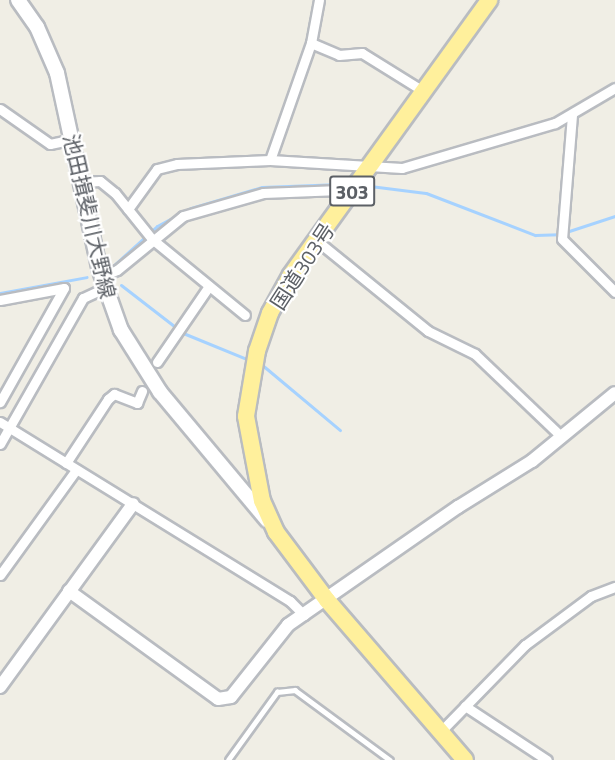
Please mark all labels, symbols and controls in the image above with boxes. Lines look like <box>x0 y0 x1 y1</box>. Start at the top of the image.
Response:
street label: 池田揖斐川大野線 <box>59 131 121 301</box>
road number: 303 <box>328 174 376 208</box>
street label: 国道303号 <box>265 218 339 314</box>

